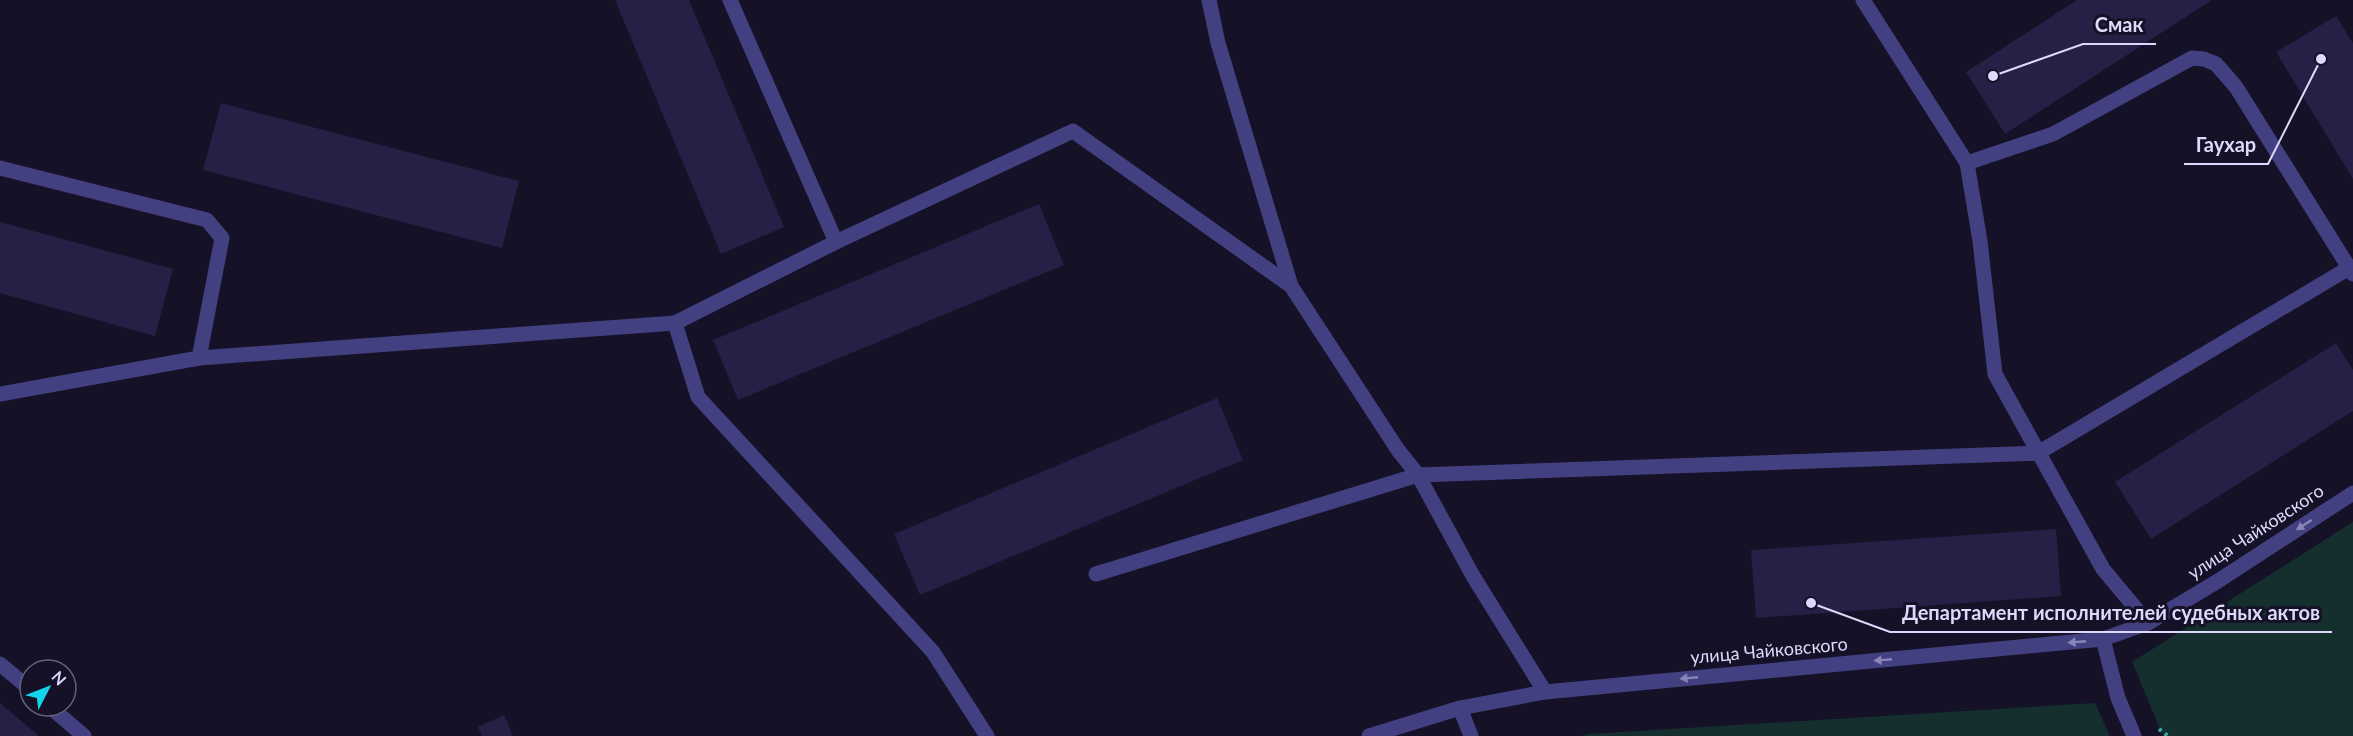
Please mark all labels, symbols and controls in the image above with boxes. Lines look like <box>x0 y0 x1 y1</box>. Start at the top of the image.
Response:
callout: Смак <box>2083 6 2156 44</box>
text: Смак <box>2095 12 2143 36</box>
callout: Гаухар <box>2184 126 2268 164</box>
text: Гаухар <box>2196 132 2256 156</box>
street label: улица Чайковского <box>2183 479 2328 583</box>
one-way arrow <box>2296 520 2312 531</box>
callout: Департамент исполнителей судебных актов <box>1890 594 2332 632</box>
text: Департамент исполнителей судебных актов <box>1902 600 2320 624</box>
street label: улица Чайковского <box>1689 632 1848 668</box>
one-way arrow <box>2067 637 2086 647</box>
one-way arrow <box>1873 655 1892 665</box>
north arrow <box>18 658 78 718</box>
text: N <box>48 667 71 689</box>
one-way arrow <box>1679 673 1698 683</box>

